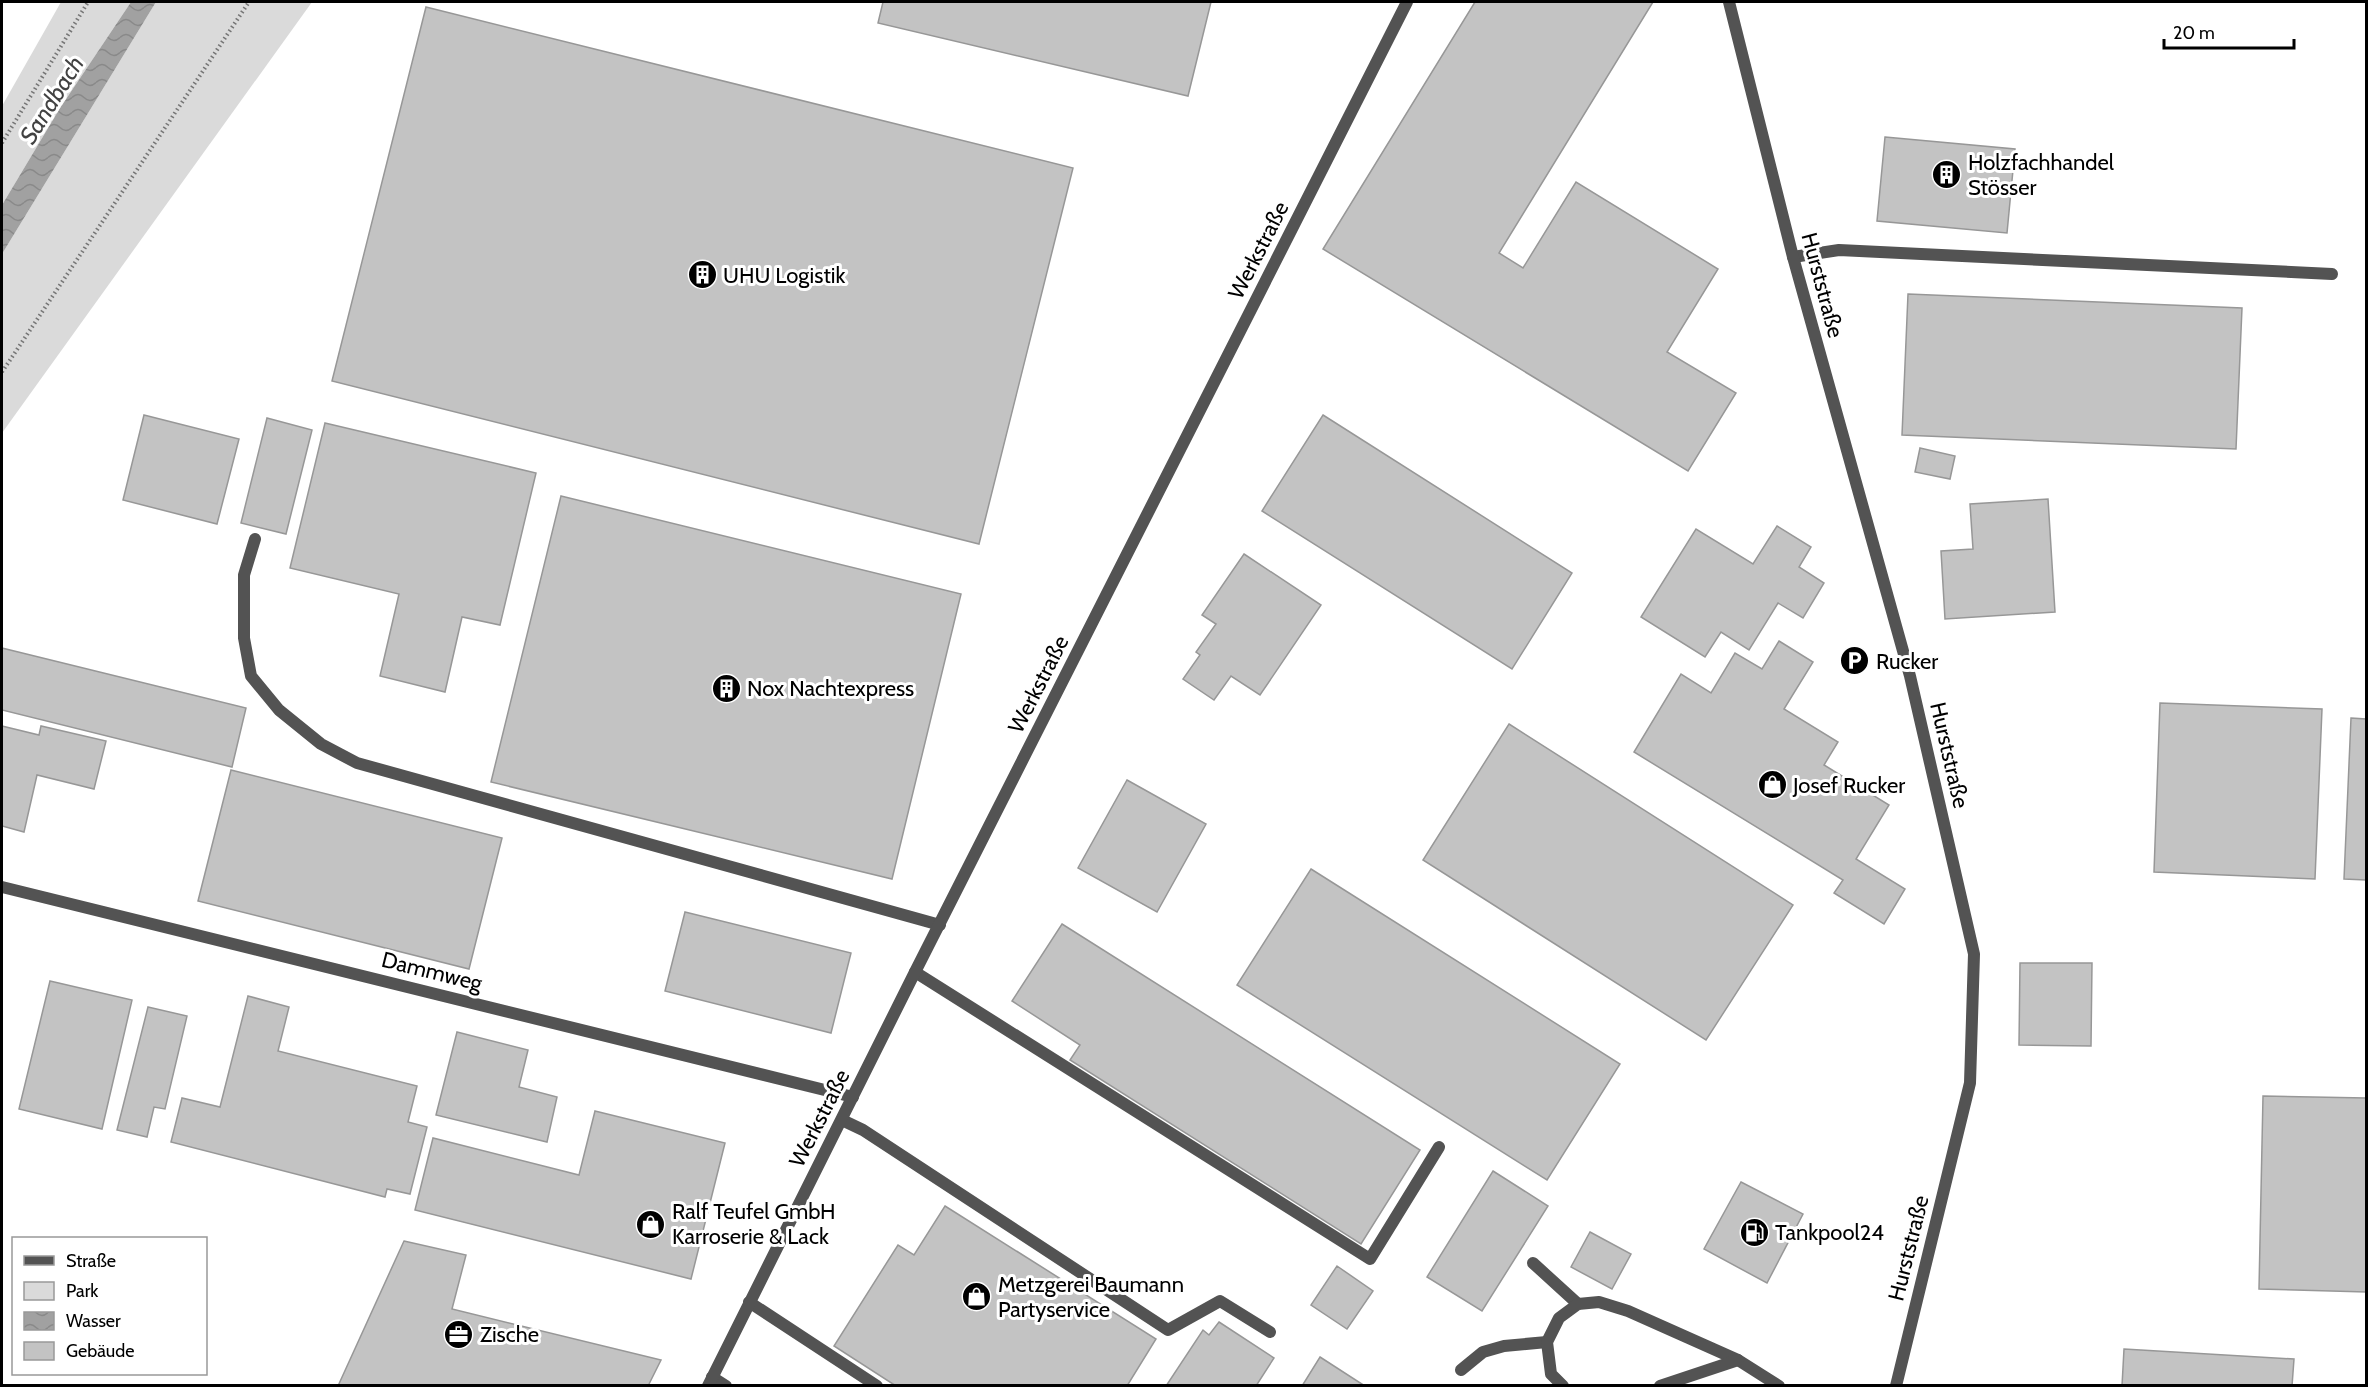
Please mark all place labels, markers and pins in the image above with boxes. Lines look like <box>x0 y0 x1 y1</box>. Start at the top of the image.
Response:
place label: Holzfachhandel Stösser <box>1968 149 2115 201</box>
building icon: Holzfachhandel Stösser <box>1931 159 1963 191</box>
building icon: UHU Logistik <box>686 259 718 291</box>
place label: UHU Logistik <box>723 262 845 289</box>
parking icon: Rucker <box>1839 645 1871 677</box>
place label: Rucker <box>1876 648 1938 675</box>
building icon: Nox Nachtexpress <box>710 672 742 704</box>
place label: Nox Nachtexpress <box>747 675 914 702</box>
shop icon: Josef Rucker <box>1756 769 1788 801</box>
place label: Josef Rucker <box>1792 772 1905 799</box>
place label: Ralf Teufel GmbH Karroserie & Lack <box>672 1198 836 1250</box>
shop icon: Ralf Teufel GmbH Karroserie & Lack <box>635 1208 667 1240</box>
fuel station icon: Tankpool24 <box>1738 1216 1770 1248</box>
place label: Tankpool24 <box>1775 1219 1884 1246</box>
place label: Metzgerei Baumann Partyservice <box>998 1271 1184 1323</box>
shop icon: Metzgerei Baumann Partyservice <box>961 1281 993 1313</box>
office icon: Zische <box>443 1318 475 1350</box>
place label: Zische <box>480 1321 539 1348</box>

